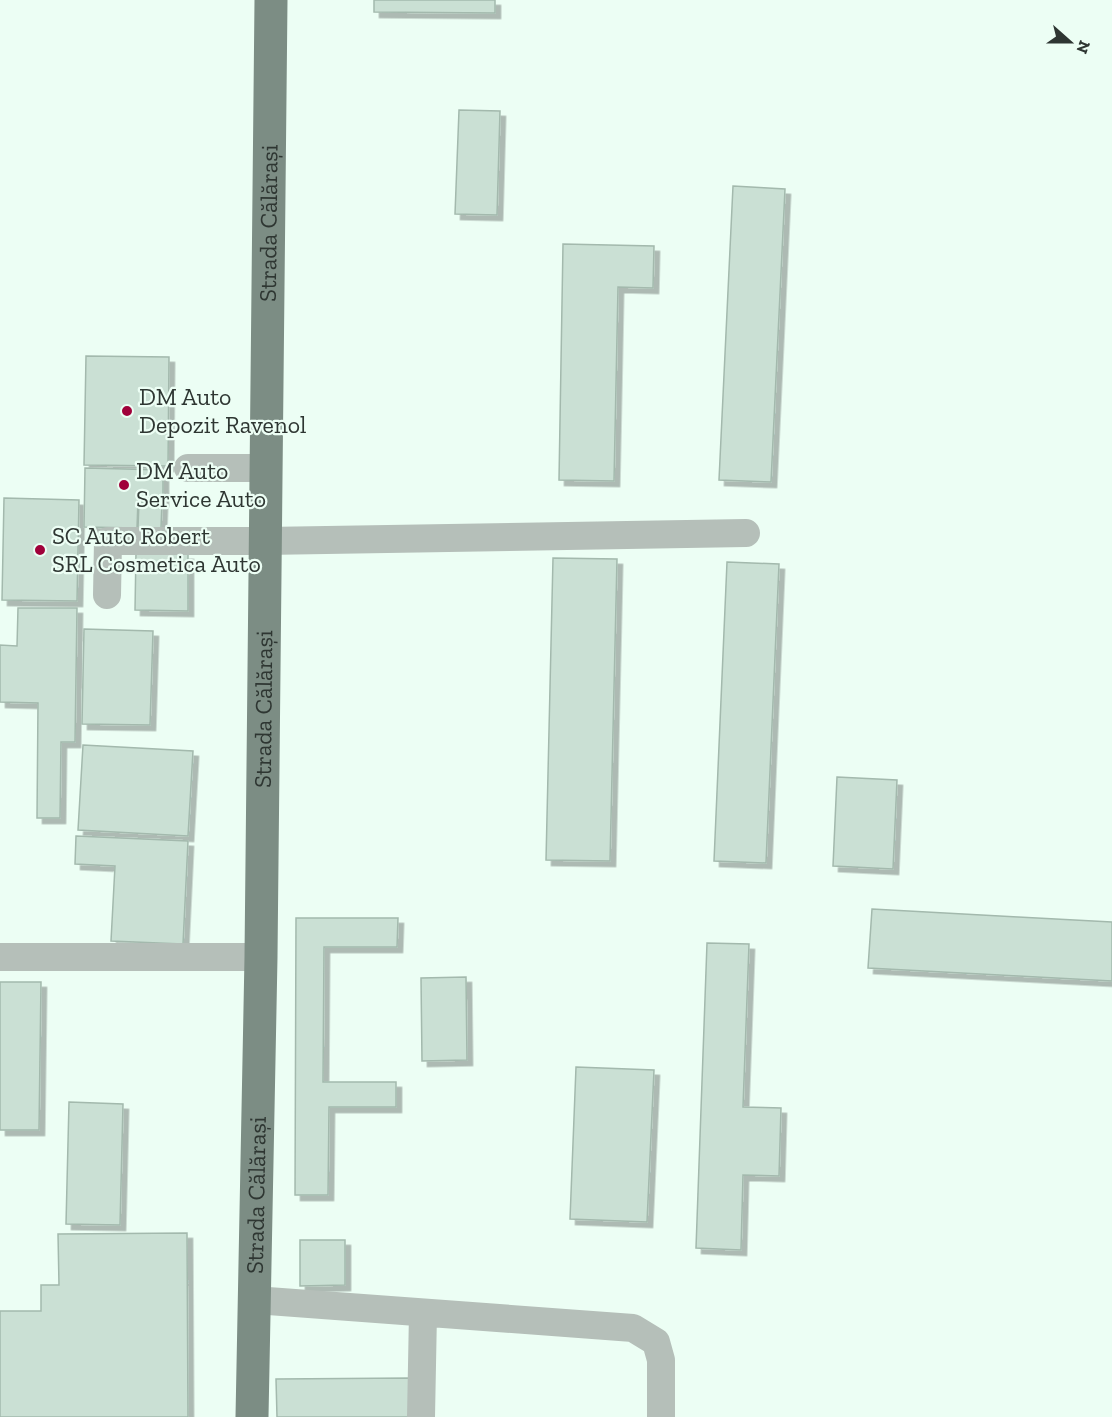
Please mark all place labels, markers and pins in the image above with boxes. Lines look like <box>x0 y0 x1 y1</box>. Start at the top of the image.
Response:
place label: DM Auto Depozit Ravenol <box>139 382 306 439</box>
marker: DM Auto Depozit Ravenol <box>120 404 134 418</box>
place label: DM Auto Service Auto <box>136 456 266 513</box>
marker: DM Auto Service Auto <box>117 478 131 492</box>
place label: SC Auto Robert SRL Cosmetica Auto <box>52 521 261 578</box>
marker: SC Auto Robert SRL Cosmetica Auto <box>33 543 47 557</box>

